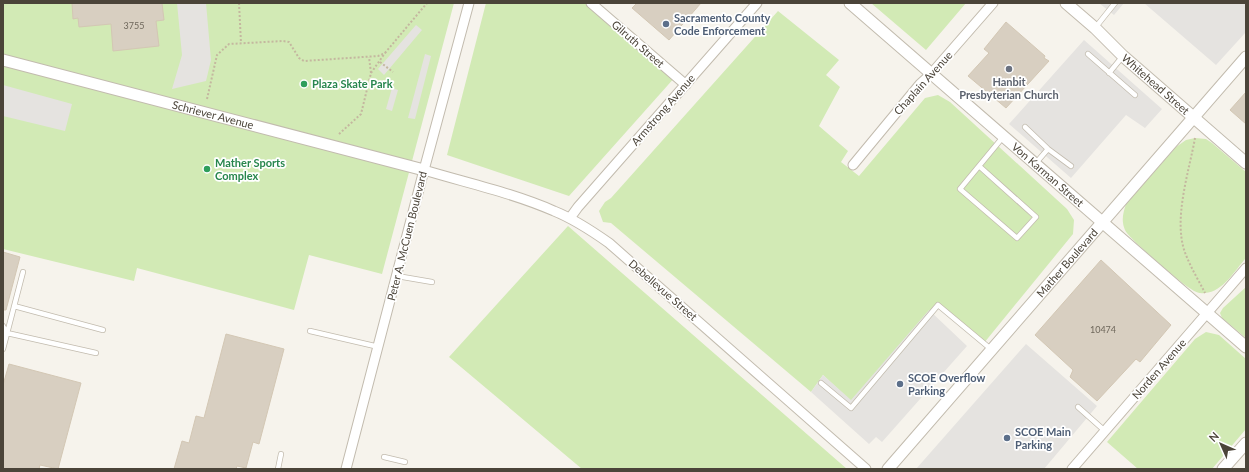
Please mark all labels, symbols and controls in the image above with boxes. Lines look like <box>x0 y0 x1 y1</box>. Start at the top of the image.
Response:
place label: Sacramento County Code Enforcement <box>674 11 771 37</box>
street label: Gilruth Street <box>609 17 667 70</box>
marker: Sacramento County Code Enforcement <box>661 19 671 29</box>
house number: 3755 <box>124 20 144 31</box>
street label: Chaplain Avenue <box>891 48 955 117</box>
street label: Whitehead Street <box>1119 51 1192 117</box>
marker: Hanbit Presbyterian Church <box>1004 64 1014 74</box>
street label: Armstrong Avenue <box>628 71 697 148</box>
place label: Hanbit Presbyterian Church <box>959 75 1059 101</box>
place label: Plaza Skate Park <box>312 77 393 90</box>
marker: Plaza Skate Park <box>299 79 309 89</box>
street label: Schriever Avenue <box>171 98 255 131</box>
street label: Von Karman Street <box>1009 140 1087 209</box>
place label: Mather Sports Complex <box>215 156 285 182</box>
marker: Mather Sports Complex <box>202 164 212 174</box>
street label: Peter A. McCuen Boulevard <box>384 170 429 302</box>
street label: Mather Boulevard <box>1033 226 1100 300</box>
street label: Debellevue Street <box>626 256 700 323</box>
house number: 10474 <box>1090 324 1116 335</box>
street label: Norden Avenue <box>1129 336 1188 401</box>
place label: SCOE Overflow Parking <box>908 371 985 397</box>
marker: SCOE Overflow Parking <box>895 379 905 389</box>
north arrow <box>1201 424 1241 464</box>
place label: SCOE Main Parking <box>1015 425 1071 451</box>
text: N <box>1206 429 1221 444</box>
marker: SCOE Main Parking <box>1002 433 1012 443</box>

